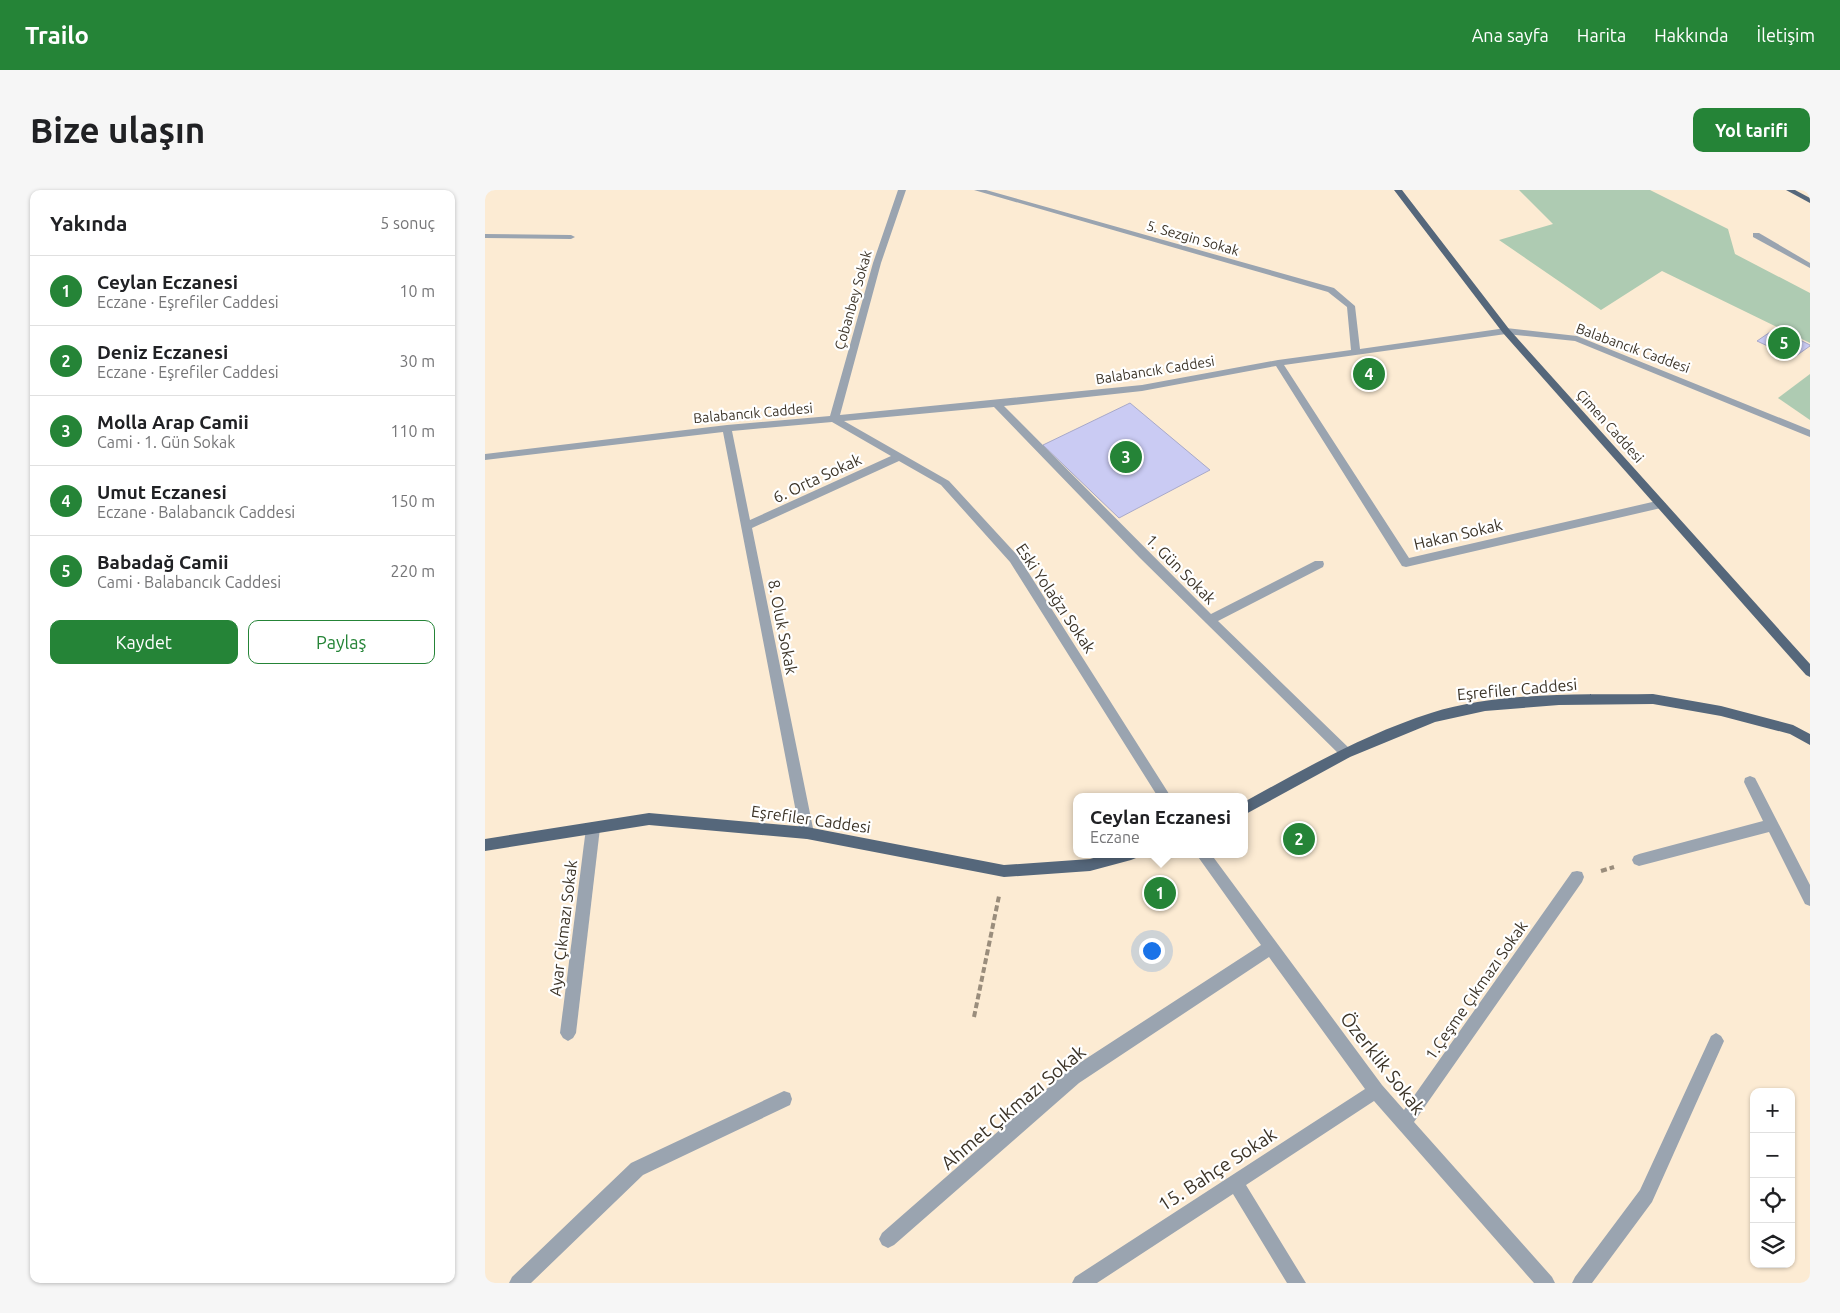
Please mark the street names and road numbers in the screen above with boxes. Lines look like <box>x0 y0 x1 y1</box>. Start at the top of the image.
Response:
street label: 5. Sezgin Sokak <box>1145 217 1241 259</box>
street label: Çobanbey Sokak <box>831 248 875 352</box>
street label: Balabancık Caddesi <box>1574 320 1692 376</box>
street label: Balabancık Caddesi <box>1095 353 1215 387</box>
street label: Çimen Caddesi <box>1573 386 1647 466</box>
street label: Balabancık Caddesi <box>693 400 813 426</box>
street label: 6. Orta Sokak <box>770 450 864 506</box>
street label: Hakan Sokak <box>1412 515 1504 553</box>
street label: 1. Gün Sokak <box>1142 530 1220 608</box>
street label: Eski Yolağzı Sokak <box>1013 540 1099 656</box>
street label: 8. Oluk Sokak <box>765 578 801 676</box>
street label: Eşrefiler Caddesi <box>1456 675 1578 703</box>
street label: Eşrefiler Caddesi <box>750 802 872 836</box>
street label: Ayar Çıkmazı Sokak <box>546 859 580 997</box>
street label: 1.Çeşme Çıkmazı Sokak <box>1421 917 1531 1063</box>
street label: Özerklik Sokak <box>1336 1007 1430 1119</box>
street label: Ahmet Çıkmazı Sokak <box>936 1040 1090 1174</box>
street label: 15. Bahçe Sokak <box>1154 1122 1281 1215</box>

